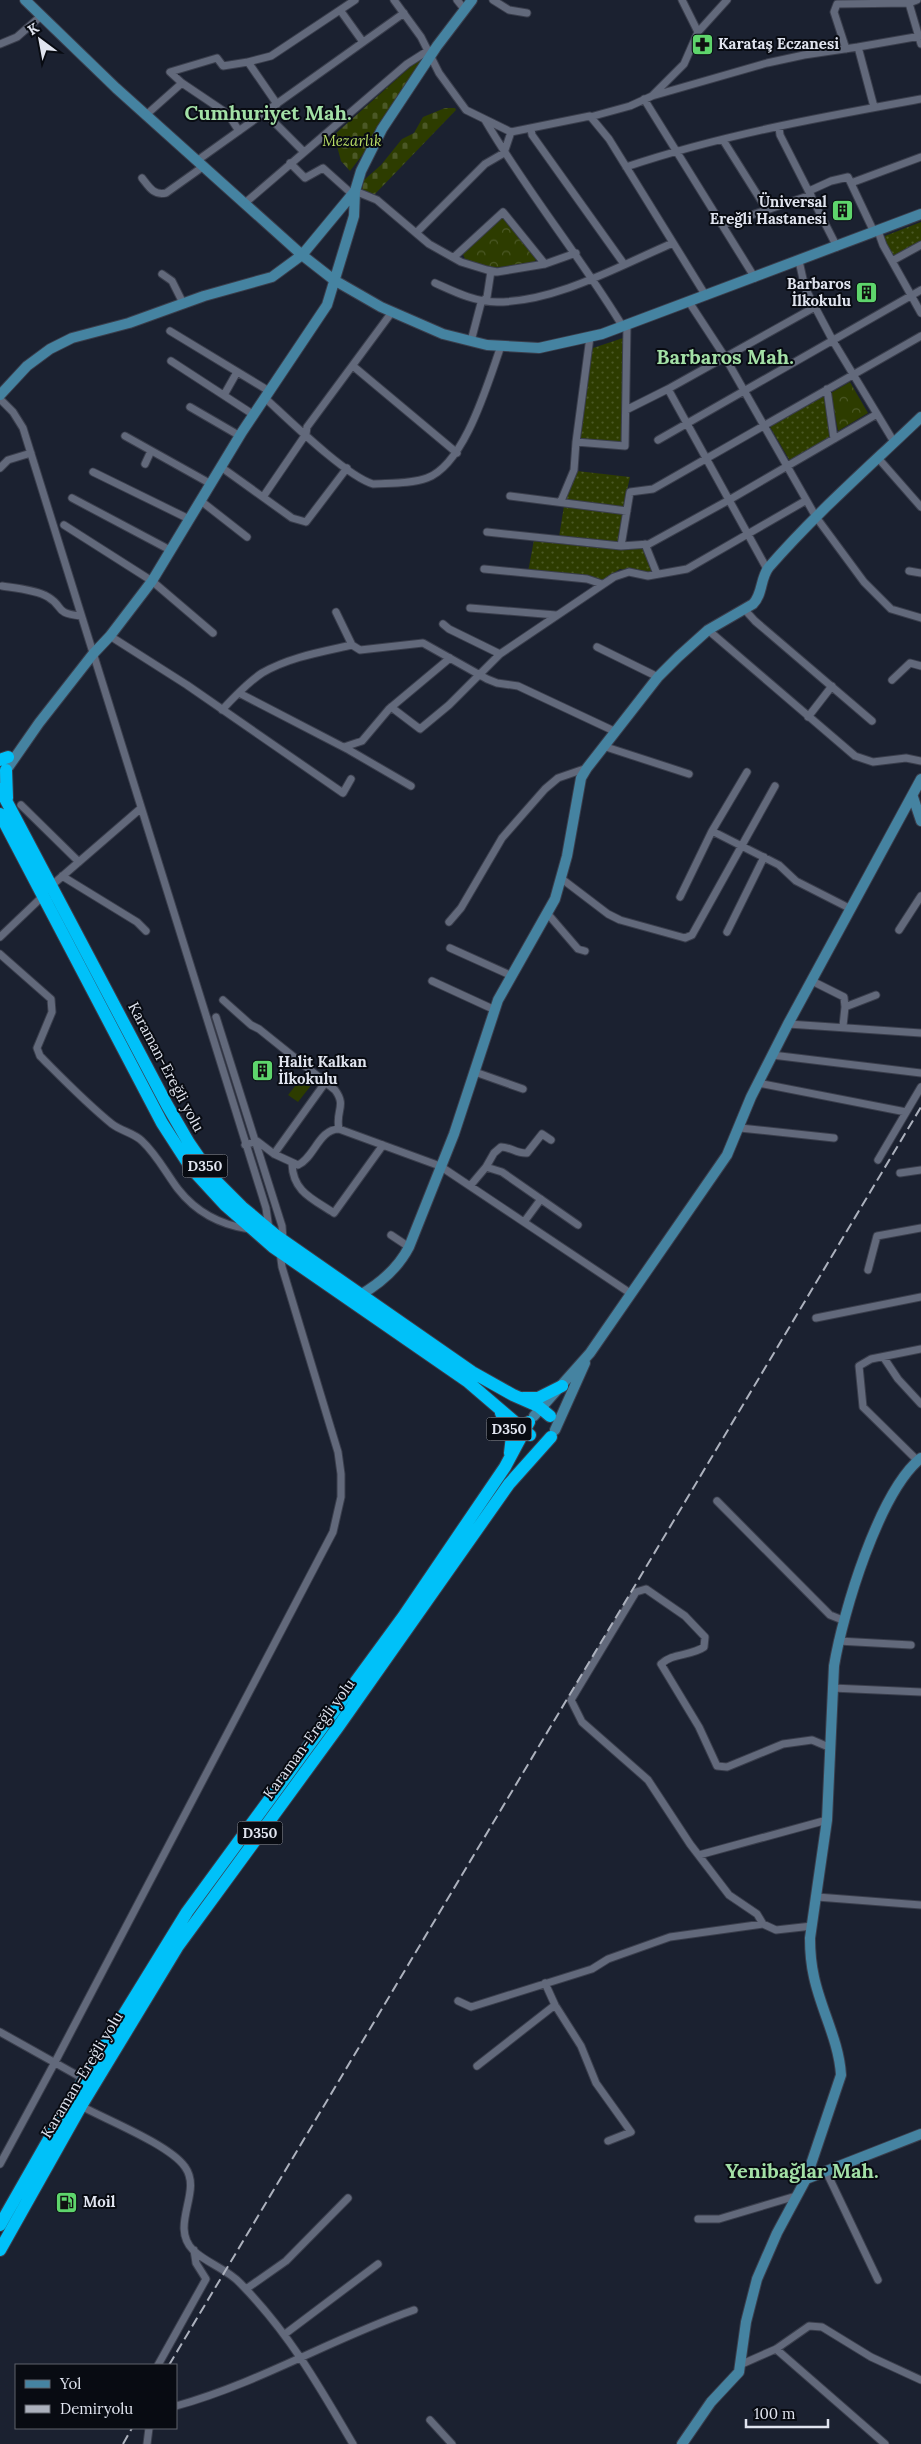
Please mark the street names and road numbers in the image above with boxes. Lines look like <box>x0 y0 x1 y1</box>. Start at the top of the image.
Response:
street label: Karaman-Ereğli yolu <box>124 999 209 1135</box>
road number: D350 <box>182 1154 228 1178</box>
road number: D350 <box>486 1418 532 1440</box>
street label: Karaman-Ereğli yolu <box>259 1675 359 1802</box>
road number: D350 <box>238 1822 282 1845</box>
street label: Karaman-Ereğli yolu <box>36 2008 127 2141</box>

